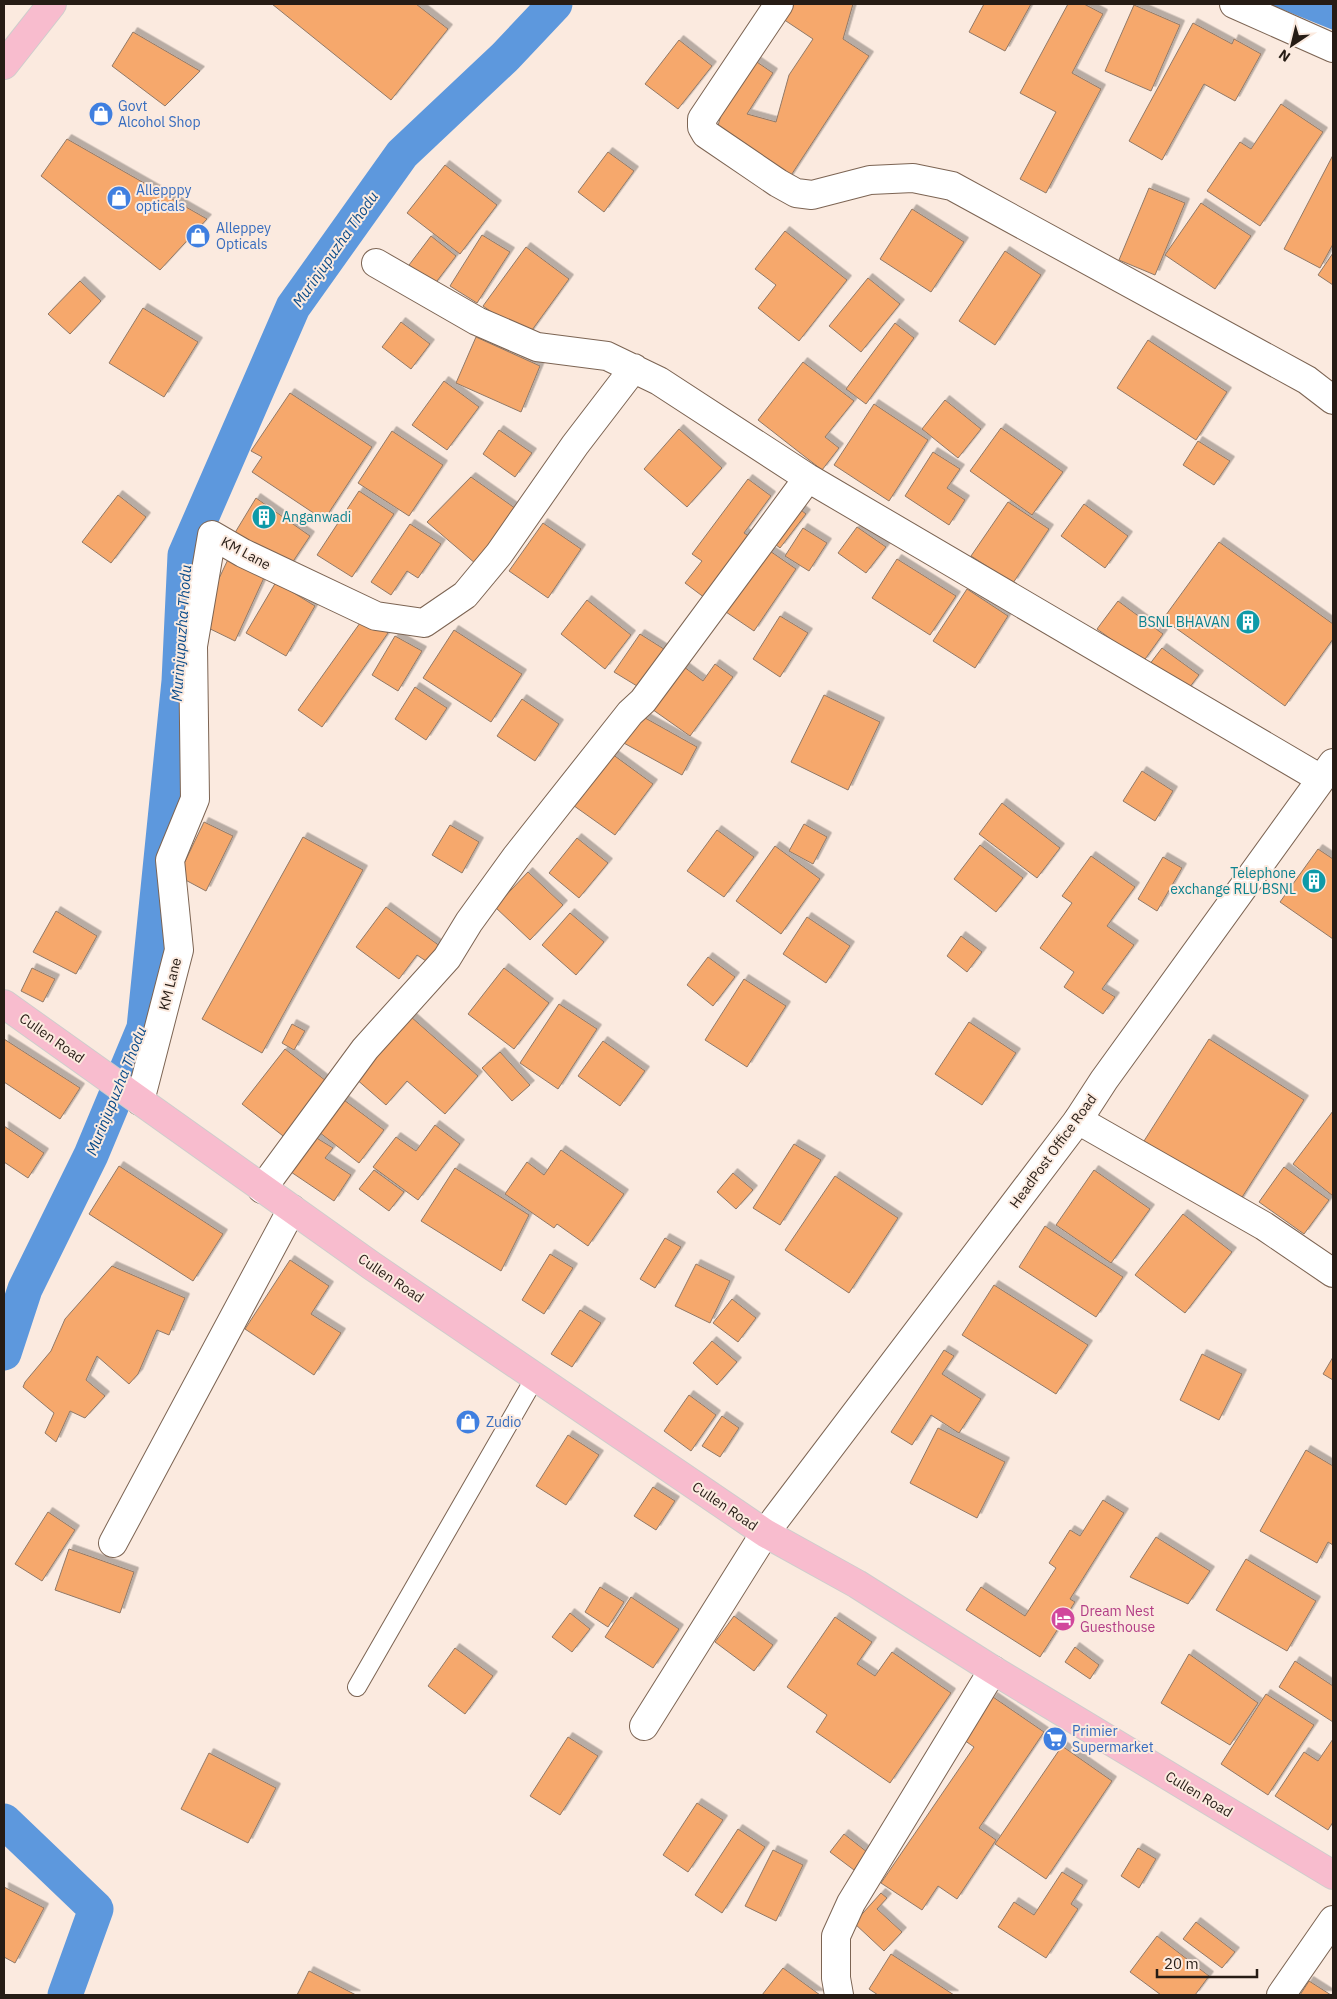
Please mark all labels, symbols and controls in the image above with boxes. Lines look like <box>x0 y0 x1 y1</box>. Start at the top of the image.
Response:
north arrow <box>1267 20 1317 70</box>
text: N <box>1275 45 1294 66</box>
place label: Govt Alcohol Shop <box>118 97 201 131</box>
shop icon: Govt Alcohol Shop <box>88 101 114 127</box>
place label: Allepppy opticals <box>136 181 191 215</box>
shop icon: Allepppy opticals <box>106 185 132 211</box>
water label: Murinjupuzha Thodu <box>288 187 382 311</box>
place label: Alleppey Opticals <box>216 219 271 253</box>
shop icon: Alleppey Opticals <box>185 223 211 249</box>
building icon: Anganwadi <box>251 504 277 530</box>
place label: Anganwadi <box>282 508 351 526</box>
street label: KM Lane <box>218 532 274 574</box>
water label: Murinjupuzha Thodu <box>167 564 195 702</box>
building icon: BSNL BHAVAN <box>1235 609 1261 635</box>
place label: BSNL BHAVAN <box>1138 613 1230 631</box>
place label: Telephone exchange RLU BSNL <box>1170 864 1296 898</box>
building icon: Telephone exchange RLU BSNL <box>1301 868 1327 894</box>
street label: KM Lane <box>155 955 185 1012</box>
street label: Cullen Road <box>16 1009 88 1067</box>
water label: Murinjupuzha Thodu <box>82 1024 150 1158</box>
street label: HeadPost Office Road <box>1006 1090 1100 1212</box>
street label: Cullen Road <box>355 1249 427 1307</box>
shop icon: Zudio <box>455 1409 481 1435</box>
place label: Zudio <box>486 1413 522 1431</box>
street label: Cullen Road <box>689 1477 761 1535</box>
place label: Dream Nest Guesthouse <box>1080 1602 1156 1636</box>
hotel icon: Dream Nest Guesthouse <box>1050 1606 1076 1632</box>
place label: Primier Supermarket <box>1072 1722 1154 1756</box>
supermarket icon: Primier Supermarket <box>1042 1726 1068 1752</box>
street label: Cullen Road <box>1162 1767 1236 1821</box>
scale bar <box>1157 1946 1257 1978</box>
text: 20 m <box>1164 1954 1199 1973</box>

